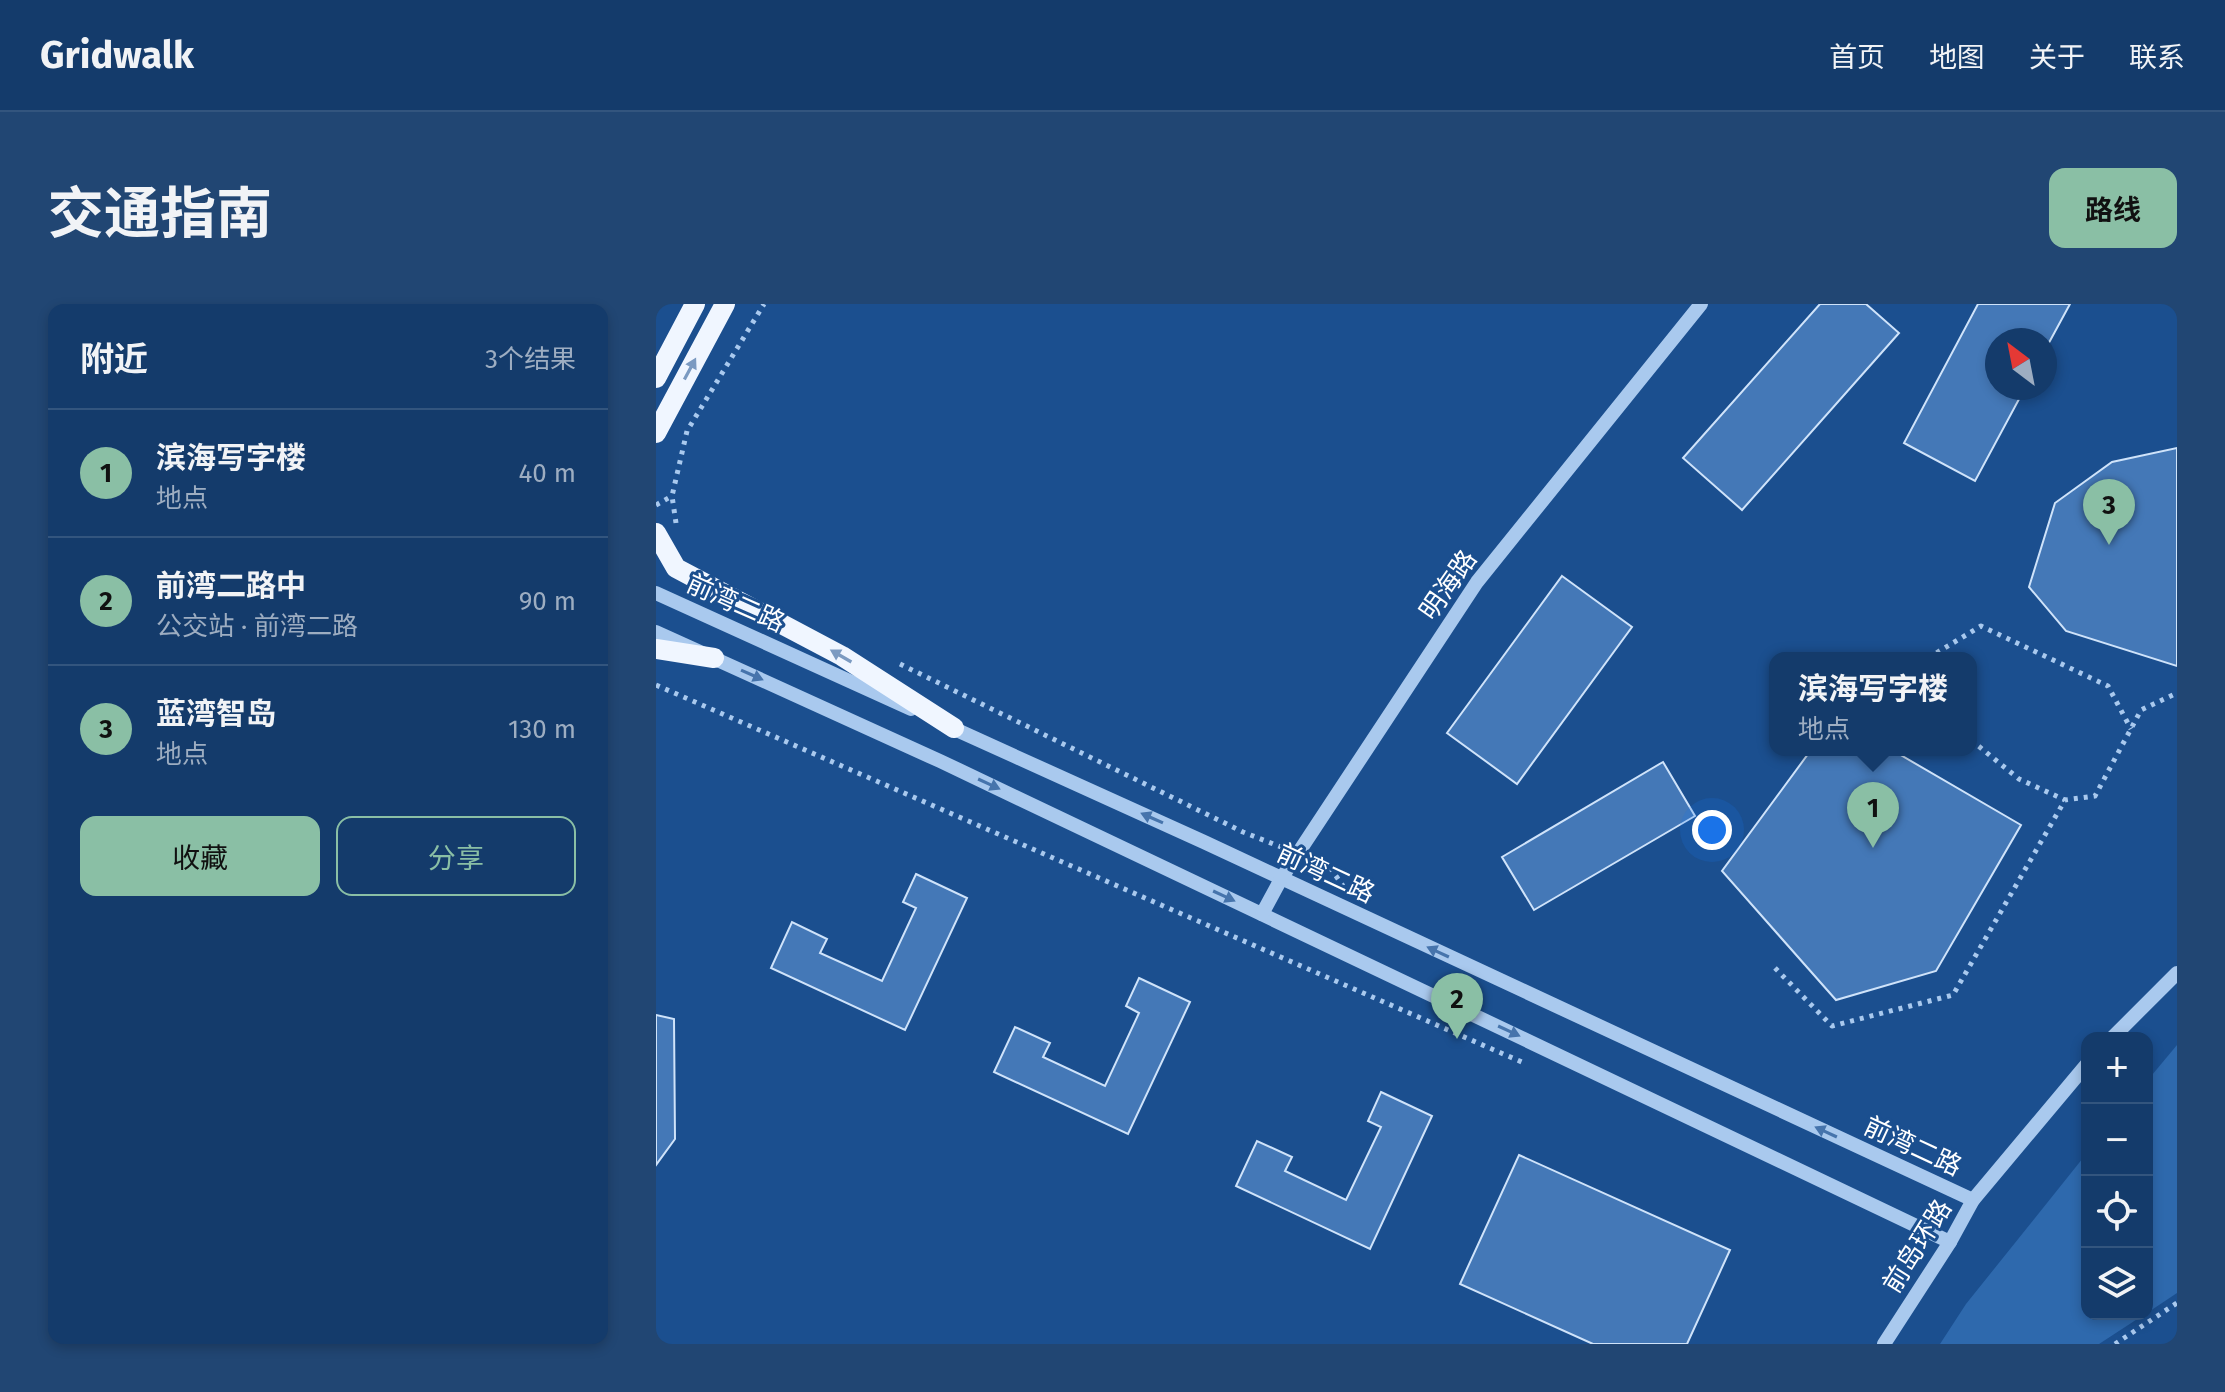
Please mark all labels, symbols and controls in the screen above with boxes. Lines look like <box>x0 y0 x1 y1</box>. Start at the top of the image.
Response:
text: Gridwalk <box>40 32 194 78</box>
text: 首页 <box>1829 41 1885 74</box>
text: 地图 <box>1929 41 1985 74</box>
text: 关于 <box>2029 41 2085 74</box>
text: 联系 <box>2129 41 2185 74</box>
button: 路线 <box>2049 168 2177 248</box>
text: 交通指南 <box>48 181 272 248</box>
north arrow <box>1985 328 2057 400</box>
text: 附近 <box>80 339 148 380</box>
text: 3个结果 <box>485 344 576 375</box>
one-way arrow <box>684 357 697 380</box>
text: 滨海写字楼 <box>156 440 306 476</box>
text: 1 <box>100 458 112 489</box>
text: 40 m <box>518 458 576 489</box>
pin: 3 <box>2083 479 2135 545</box>
text: 地点 <box>156 483 208 514</box>
street label: 明海路 <box>1413 544 1483 626</box>
text: 前湾二路中 <box>156 568 306 604</box>
street label: 前湾二路 <box>682 568 790 639</box>
text: 2 <box>99 586 113 617</box>
text: 90 m <box>519 586 576 617</box>
text: 公交站 · 前湾二路 <box>156 611 358 642</box>
one-way arrow <box>830 649 852 663</box>
popup <box>1769 652 1977 756</box>
one-way arrow <box>741 669 764 682</box>
text: 滨海写字楼 <box>1798 671 1948 707</box>
text: 蓝湾智岛 <box>156 696 276 732</box>
text: 3 <box>99 714 113 745</box>
text: 130 m <box>508 714 576 745</box>
text: 地点 <box>1798 714 1850 745</box>
text: 地点 <box>156 739 208 770</box>
one-way arrow <box>977 777 1000 791</box>
pin: 1 <box>1847 782 1899 848</box>
your location <box>1692 810 1732 850</box>
one-way arrow <box>1140 811 1163 825</box>
button: 收藏 <box>80 816 320 896</box>
button: 分享 <box>336 816 576 896</box>
street label: 前湾二路 <box>1272 837 1379 909</box>
one-way arrow <box>1212 889 1235 903</box>
one-way arrow <box>1426 945 1450 959</box>
pin: 2 <box>1431 973 1483 1039</box>
one-way arrow <box>1497 1024 1521 1038</box>
map controls <box>2081 1032 2153 1320</box>
button: + <box>2081 1032 2153 1104</box>
button: − <box>2081 1104 2153 1176</box>
street label: 前湾二路 <box>1859 1110 1966 1182</box>
one-way arrow <box>1814 1125 1838 1139</box>
button: locate <box>2081 1176 2153 1248</box>
street label: 前岛环路 <box>1877 1194 1958 1299</box>
button: layers <box>2081 1248 2153 1320</box>

